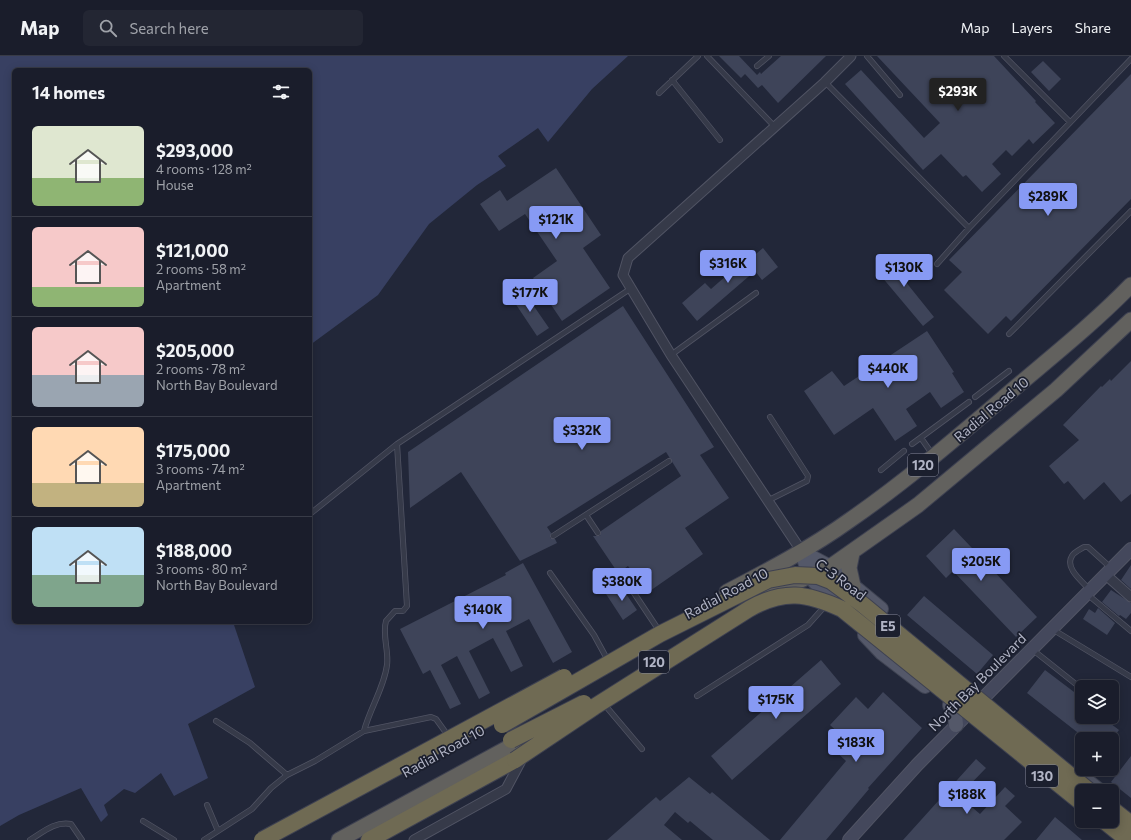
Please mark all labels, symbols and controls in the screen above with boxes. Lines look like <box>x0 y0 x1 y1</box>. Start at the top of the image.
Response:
search box <box>83 10 363 46</box>
text: Map <box>20 16 59 39</box>
icon: search <box>97 17 119 39</box>
text: Search here <box>129 19 209 37</box>
text: Map <box>961 19 989 36</box>
text: Layers <box>1011 19 1053 36</box>
text: Share <box>1075 19 1111 36</box>
pin: $293K <box>930 78 986 112</box>
icon: filters <box>270 81 292 103</box>
text: 14 homes <box>32 82 105 103</box>
text: $293K <box>938 83 978 99</box>
text: $293,000 <box>156 140 233 161</box>
icon: home <box>64 142 112 190</box>
text: 4 rooms · 128 m² <box>156 161 252 177</box>
text: House <box>156 177 194 193</box>
pin: $289K <box>1020 183 1076 217</box>
text: $289K <box>1028 188 1068 204</box>
pin: $121K <box>528 206 584 240</box>
text: $121K <box>538 211 574 227</box>
text: $121,000 <box>156 240 229 261</box>
icon: home <box>64 243 112 291</box>
pin: $316K <box>700 250 756 284</box>
pin: $130K <box>876 254 932 288</box>
text: $316K <box>709 255 747 271</box>
text: $130K <box>885 259 923 275</box>
text: 2 rooms · 58 m² <box>156 261 246 277</box>
text: Apartment <box>156 277 221 293</box>
pin: $177K <box>502 279 558 313</box>
text: $177K <box>512 284 548 300</box>
text: $205,000 <box>156 340 234 361</box>
icon: home <box>64 343 112 391</box>
pin: $440K <box>860 355 916 389</box>
text: $440K <box>867 360 909 376</box>
text: 2 rooms · 78 m² <box>156 361 245 377</box>
street label: Radial Road 10 <box>950 373 1032 445</box>
text: North Bay Boulevard <box>156 377 278 393</box>
pin: $332K <box>554 417 610 451</box>
text: $332K <box>563 422 601 438</box>
text: $175,000 <box>156 440 230 461</box>
icon: home <box>64 443 112 491</box>
road number: 120 <box>908 454 938 476</box>
text: 3 rooms · 74 m² <box>156 461 245 477</box>
text: Apartment <box>156 477 221 493</box>
text: $188,000 <box>156 540 232 561</box>
icon: home <box>64 543 112 591</box>
pin: $205K <box>953 548 1009 582</box>
text: $205K <box>961 553 1001 569</box>
street label: C-3 Road <box>812 555 870 603</box>
text: 3 rooms · 80 m² <box>156 561 247 577</box>
street label: Radial Road 10 <box>681 564 771 622</box>
pin: $380K <box>594 568 650 602</box>
text: $380K <box>602 573 642 589</box>
text: North Bay Boulevard <box>156 577 278 593</box>
pin: $140K <box>455 596 511 630</box>
text: $140K <box>463 601 503 617</box>
road number: E5 <box>876 615 900 637</box>
street label: North Bay Boulevard <box>925 630 1029 734</box>
road number: 120 <box>639 651 669 673</box>
map controls <box>1075 680 1119 828</box>
button: layers <box>1075 680 1119 724</box>
pin: $175K <box>748 686 804 720</box>
text: $175K <box>757 691 795 707</box>
street label: Radial Road 10 <box>398 721 488 781</box>
pin: $183K <box>828 729 884 763</box>
button: + <box>1075 732 1119 776</box>
text: $183K <box>837 734 875 750</box>
road number: 130 <box>1026 765 1058 787</box>
pin: $188K <box>939 781 995 815</box>
button: − <box>1075 784 1119 828</box>
text: $188K <box>948 786 986 802</box>

